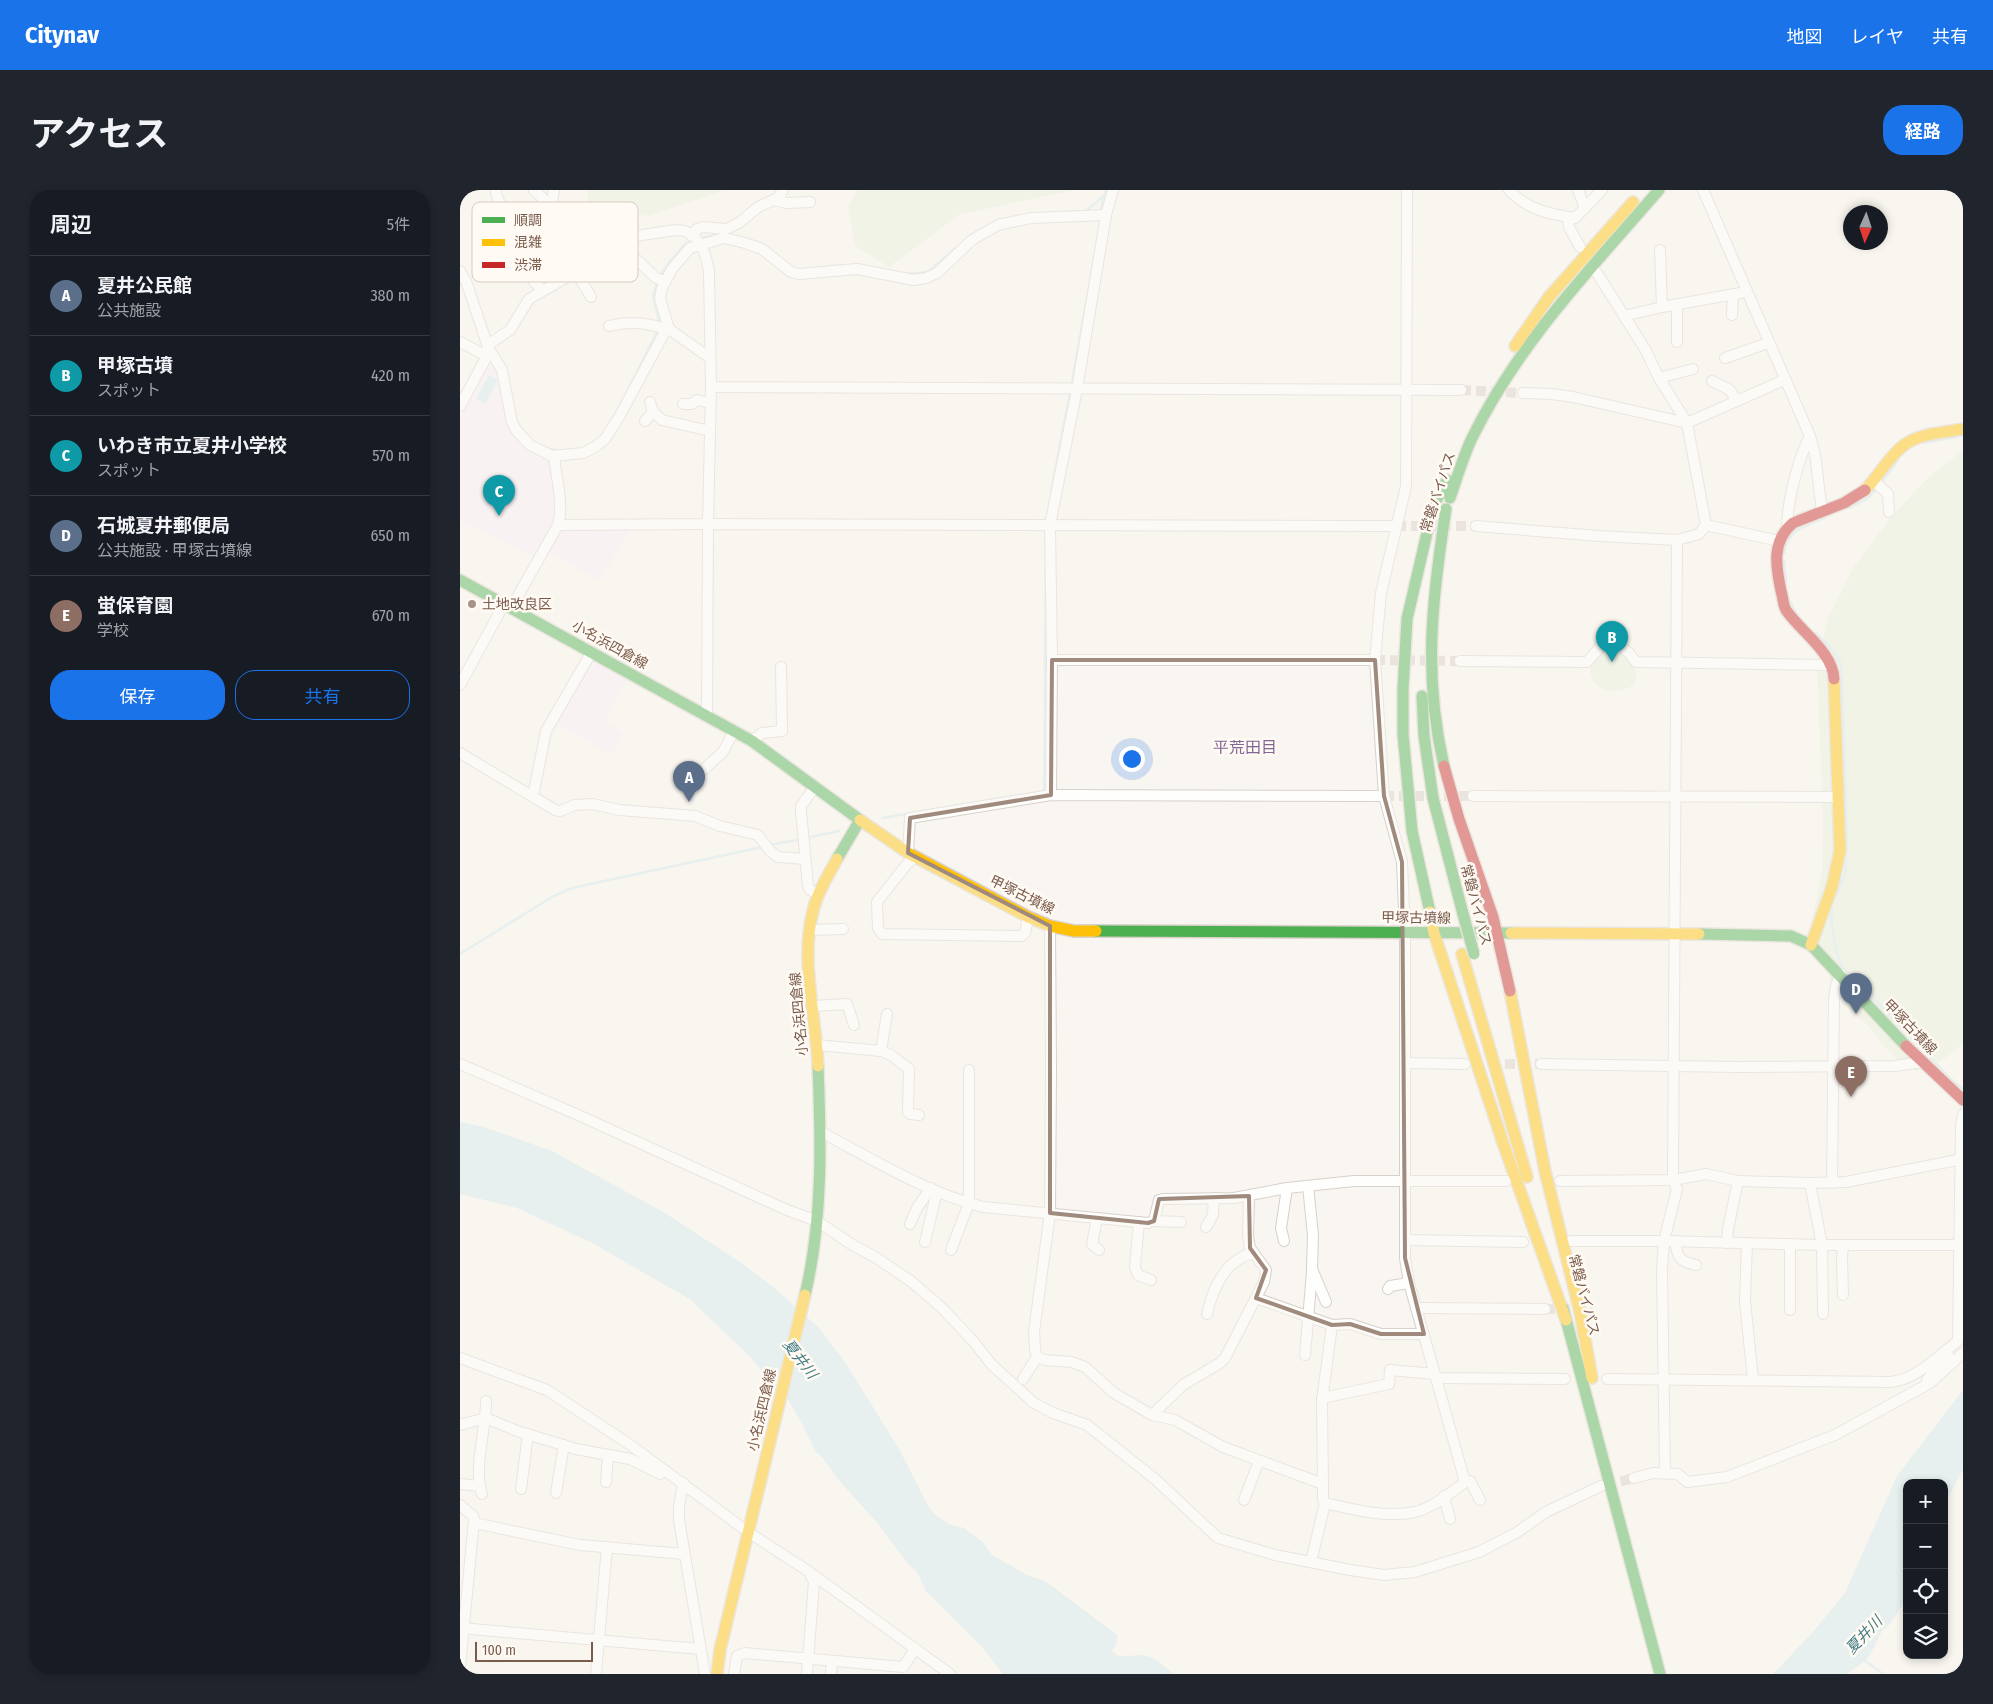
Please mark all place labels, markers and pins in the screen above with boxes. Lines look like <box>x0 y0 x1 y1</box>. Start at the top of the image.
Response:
pin: C <box>483 475 515 516</box>
place label: 土地改良区 <box>482 596 552 613</box>
marker: 土地改良区 <box>466 598 478 610</box>
pin: B <box>1596 621 1628 662</box>
pin: A <box>673 761 705 802</box>
pin: D <box>1840 973 1872 1014</box>
pin: E <box>1835 1056 1867 1097</box>

